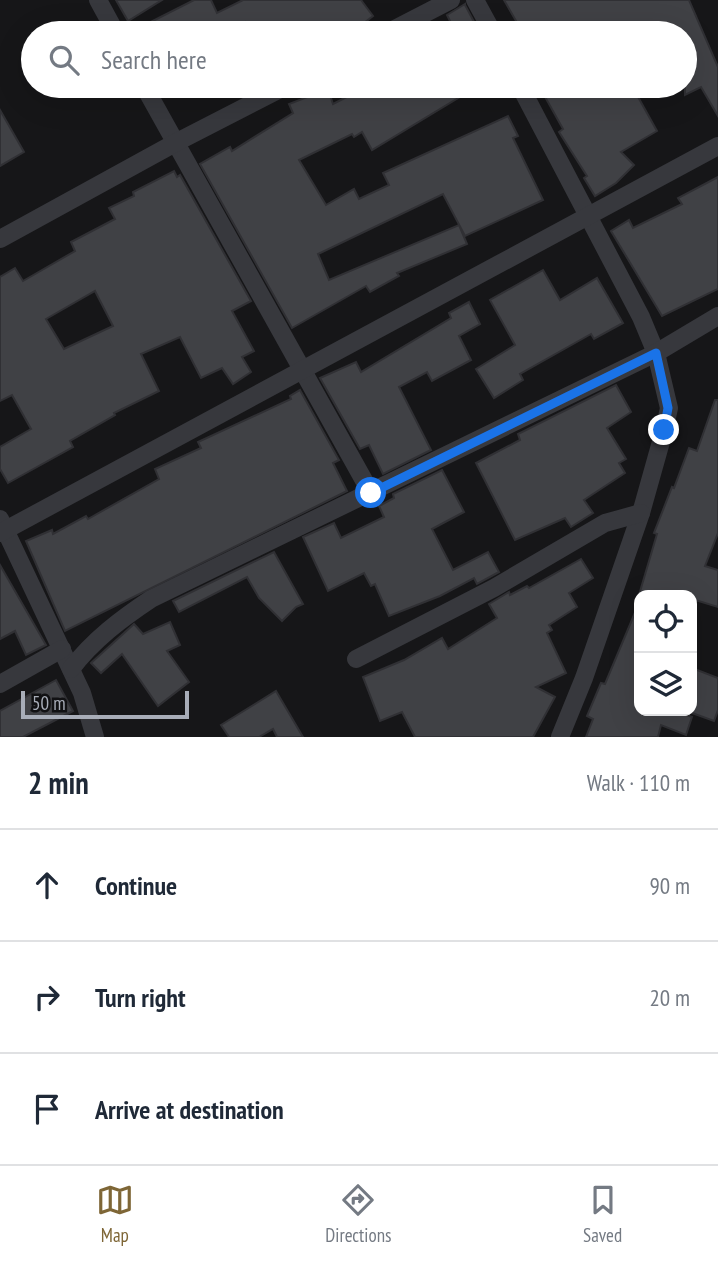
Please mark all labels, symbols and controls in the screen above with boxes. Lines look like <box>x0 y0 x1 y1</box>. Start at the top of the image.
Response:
search box <box>21 21 697 98</box>
icon: search <box>45 41 83 79</box>
text: Search here <box>101 43 207 76</box>
route end <box>648 414 679 445</box>
route start <box>355 477 386 508</box>
map controls <box>634 590 697 716</box>
button: locate <box>634 590 697 653</box>
button: layers <box>634 653 697 716</box>
scale bar <box>21 688 189 720</box>
text: 50 m <box>32 691 66 715</box>
text: 2 min <box>28 763 89 802</box>
text: Walk · 110 m <box>587 768 690 797</box>
icon: ahead <box>28 866 66 904</box>
text: Continue <box>95 869 177 902</box>
text: 90 m <box>649 871 690 900</box>
icon: right <box>28 978 66 1016</box>
text: Turn right <box>95 981 186 1014</box>
text: 20 m <box>649 983 690 1012</box>
icon: arrive <box>28 1090 66 1128</box>
text: Arrive at destination <box>95 1093 284 1126</box>
tab: Map <box>96 1181 134 1247</box>
tab: Directions <box>325 1181 391 1247</box>
tab: Saved <box>583 1181 622 1247</box>

